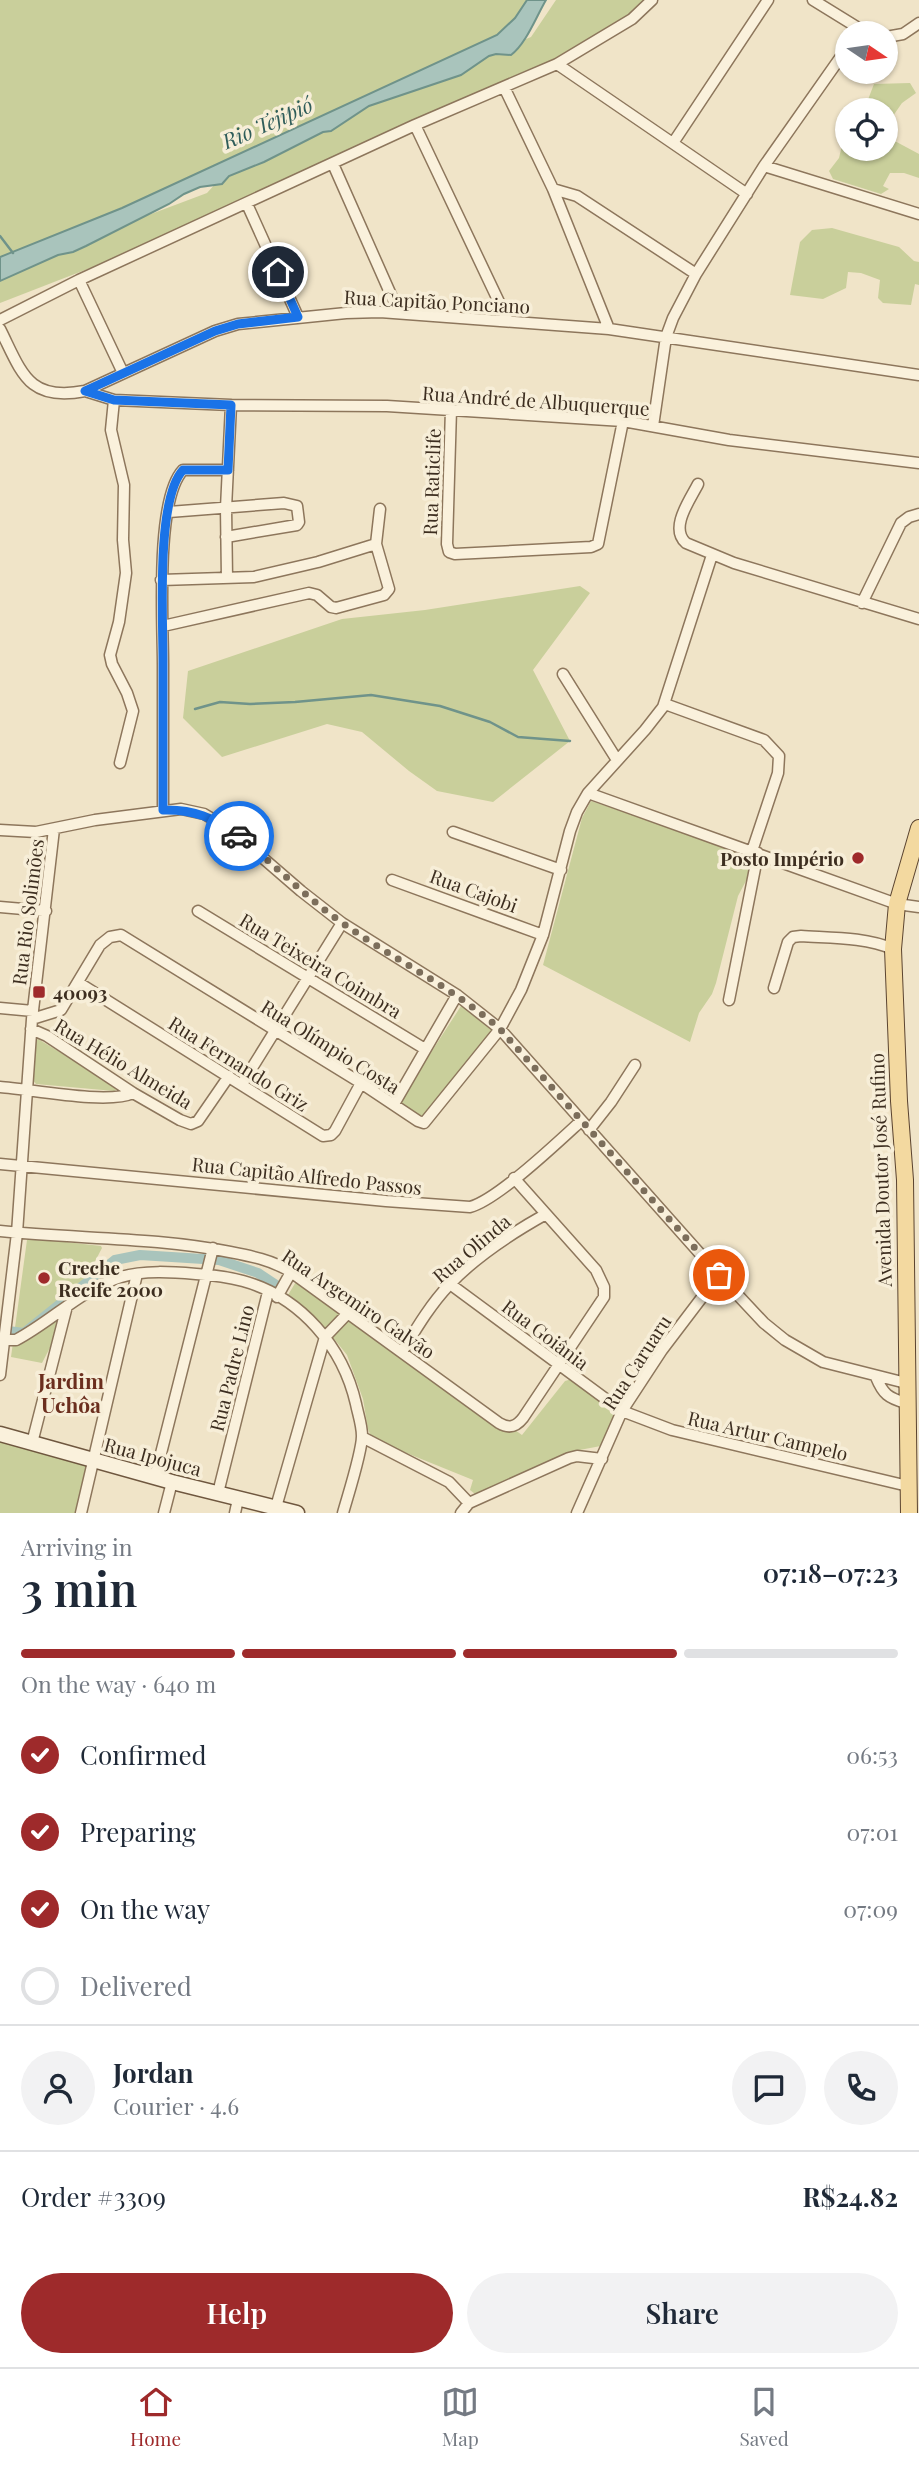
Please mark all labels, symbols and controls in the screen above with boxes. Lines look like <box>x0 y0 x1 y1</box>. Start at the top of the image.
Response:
north arrow <box>835 21 898 84</box>
map controls <box>835 21 898 161</box>
water label: Rio Tejipió <box>216 89 317 155</box>
button: locate <box>835 98 898 161</box>
pin <box>248 242 308 302</box>
icon: home <box>259 253 297 291</box>
street label: Rua Capitão Ponciano <box>343 283 531 319</box>
street label: Rua André de Albuquerque <box>421 379 651 421</box>
street label: Rua Raticlife <box>416 428 446 536</box>
courier <box>204 801 274 871</box>
icon: car <box>220 817 258 855</box>
street label: Rua Rio Solimões <box>5 837 49 987</box>
place label: Posto Império <box>720 845 844 871</box>
marker: Posto Império <box>850 850 866 866</box>
street label: Rua Cajobi <box>427 862 522 918</box>
street label: Rua Teixeira Coimbra <box>235 906 407 1024</box>
place label: 40093 <box>53 979 107 1005</box>
marker: 40093 <box>31 984 47 1000</box>
street label: Rua Olímpio Costa <box>257 993 406 1099</box>
street label: Rua Fernando Griz <box>164 1009 314 1117</box>
street label: Rua Hélio Almeida <box>50 1012 198 1115</box>
street label: Avenida Doutor José Rufino <box>863 1053 897 1288</box>
street label: Rua Capitão Alfredo Passos <box>191 1150 423 1200</box>
street label: Rua Olinda <box>427 1207 516 1288</box>
street label: Rua Argemiro Galvão <box>277 1242 441 1364</box>
pin <box>689 1245 749 1305</box>
place label: Creche Recife 2000 <box>58 1254 163 1302</box>
icon: bag <box>700 1256 738 1294</box>
marker: Creche Recife 2000 <box>36 1270 52 1286</box>
street label: Rua Goiânia <box>497 1293 595 1376</box>
street label: Rua Padre Lino <box>203 1302 259 1434</box>
street label: Rua Caruaru <box>596 1310 676 1414</box>
district label: Jardim Uchôa <box>37 1366 104 1418</box>
street label: Rua Artur Campelo <box>685 1404 851 1466</box>
street label: Rua Ipojuca <box>101 1431 205 1482</box>
text: Arriving in <box>21 1531 133 1562</box>
text: 07:18–07:23 <box>763 1555 898 1590</box>
text: 3 min <box>21 1557 137 1619</box>
text: On the way · 640 m <box>21 1668 216 1699</box>
icon: check <box>21 1736 59 1774</box>
text: Confirmed <box>80 1737 207 1772</box>
text: 06:53 <box>846 1739 898 1770</box>
icon: check <box>21 1813 59 1851</box>
text: Preparing <box>80 1814 196 1849</box>
text: 07:01 <box>846 1816 898 1847</box>
icon: check <box>21 1890 59 1928</box>
text: On the way <box>80 1891 210 1926</box>
text: 07:09 <box>843 1893 898 1924</box>
text: Delivered <box>80 1968 192 2003</box>
button: person <box>21 2051 95 2125</box>
button: chat <box>732 2051 806 2125</box>
button: phone <box>824 2051 898 2125</box>
text: Jordan <box>113 2055 193 2090</box>
text: Courier · 4.6 <box>113 2090 239 2121</box>
text: Order #3309 <box>21 2179 166 2214</box>
text: R$24.82 <box>803 2179 898 2214</box>
button: Help <box>21 2273 453 2353</box>
button: Share <box>467 2273 898 2353</box>
tab: Home <box>130 2383 181 2451</box>
tab: Map <box>441 2383 479 2451</box>
tab: Saved <box>739 2383 789 2451</box>

